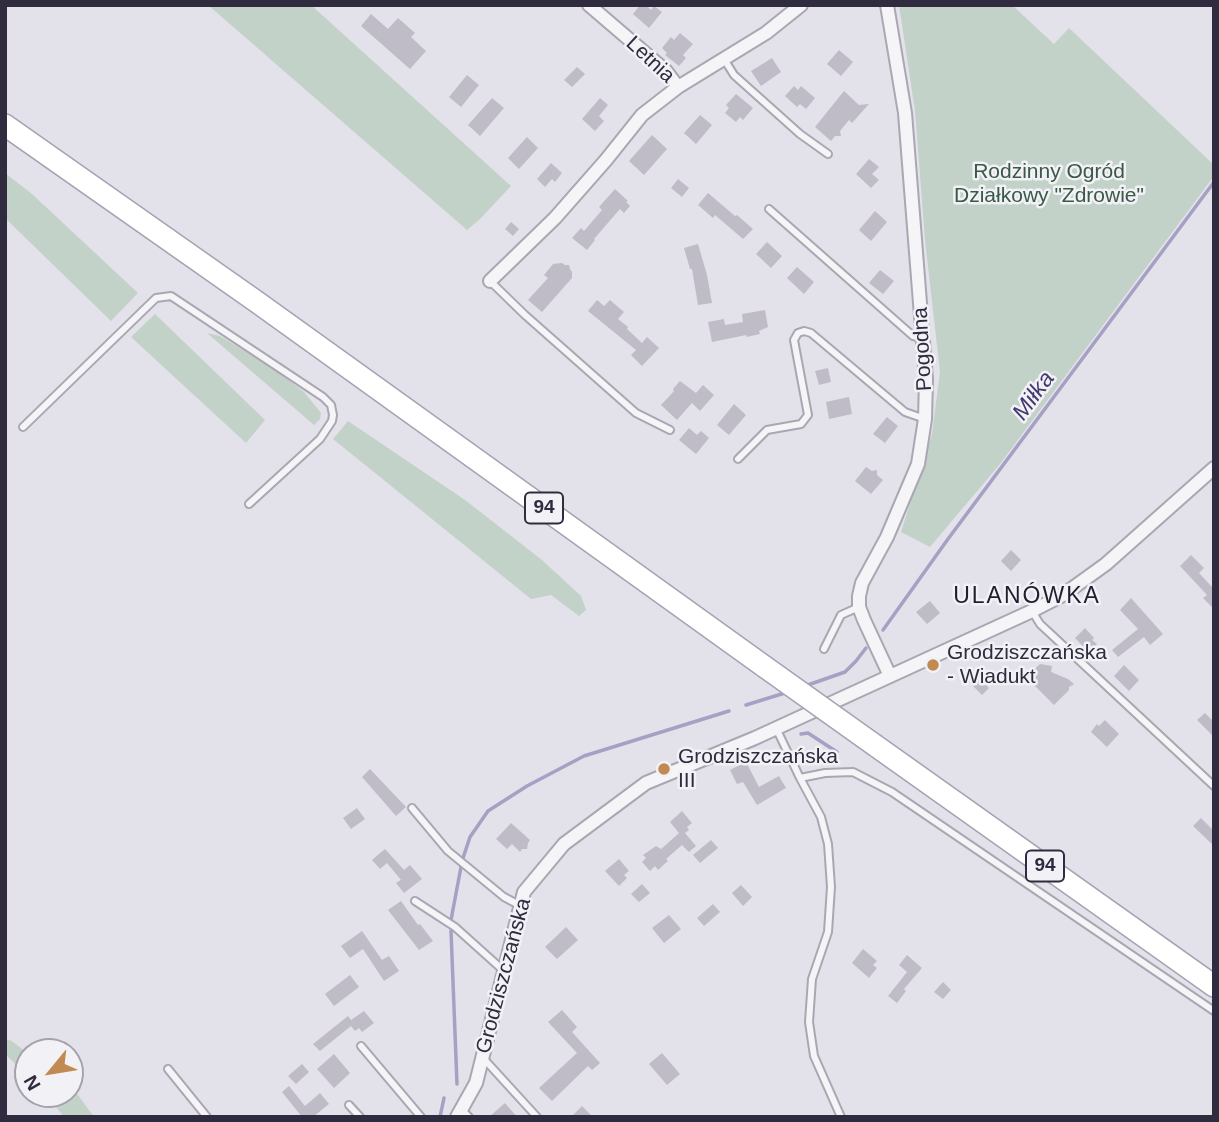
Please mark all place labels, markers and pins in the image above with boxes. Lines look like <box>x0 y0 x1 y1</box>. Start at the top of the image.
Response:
place label: Grodziszczańska - Wiadukt <box>947 640 1107 690</box>
marker: Grodziszczańska - Wiadukt <box>925 657 941 673</box>
place label: Grodziszczańska III <box>678 744 838 794</box>
marker: Grodziszczańska III <box>656 761 672 777</box>

